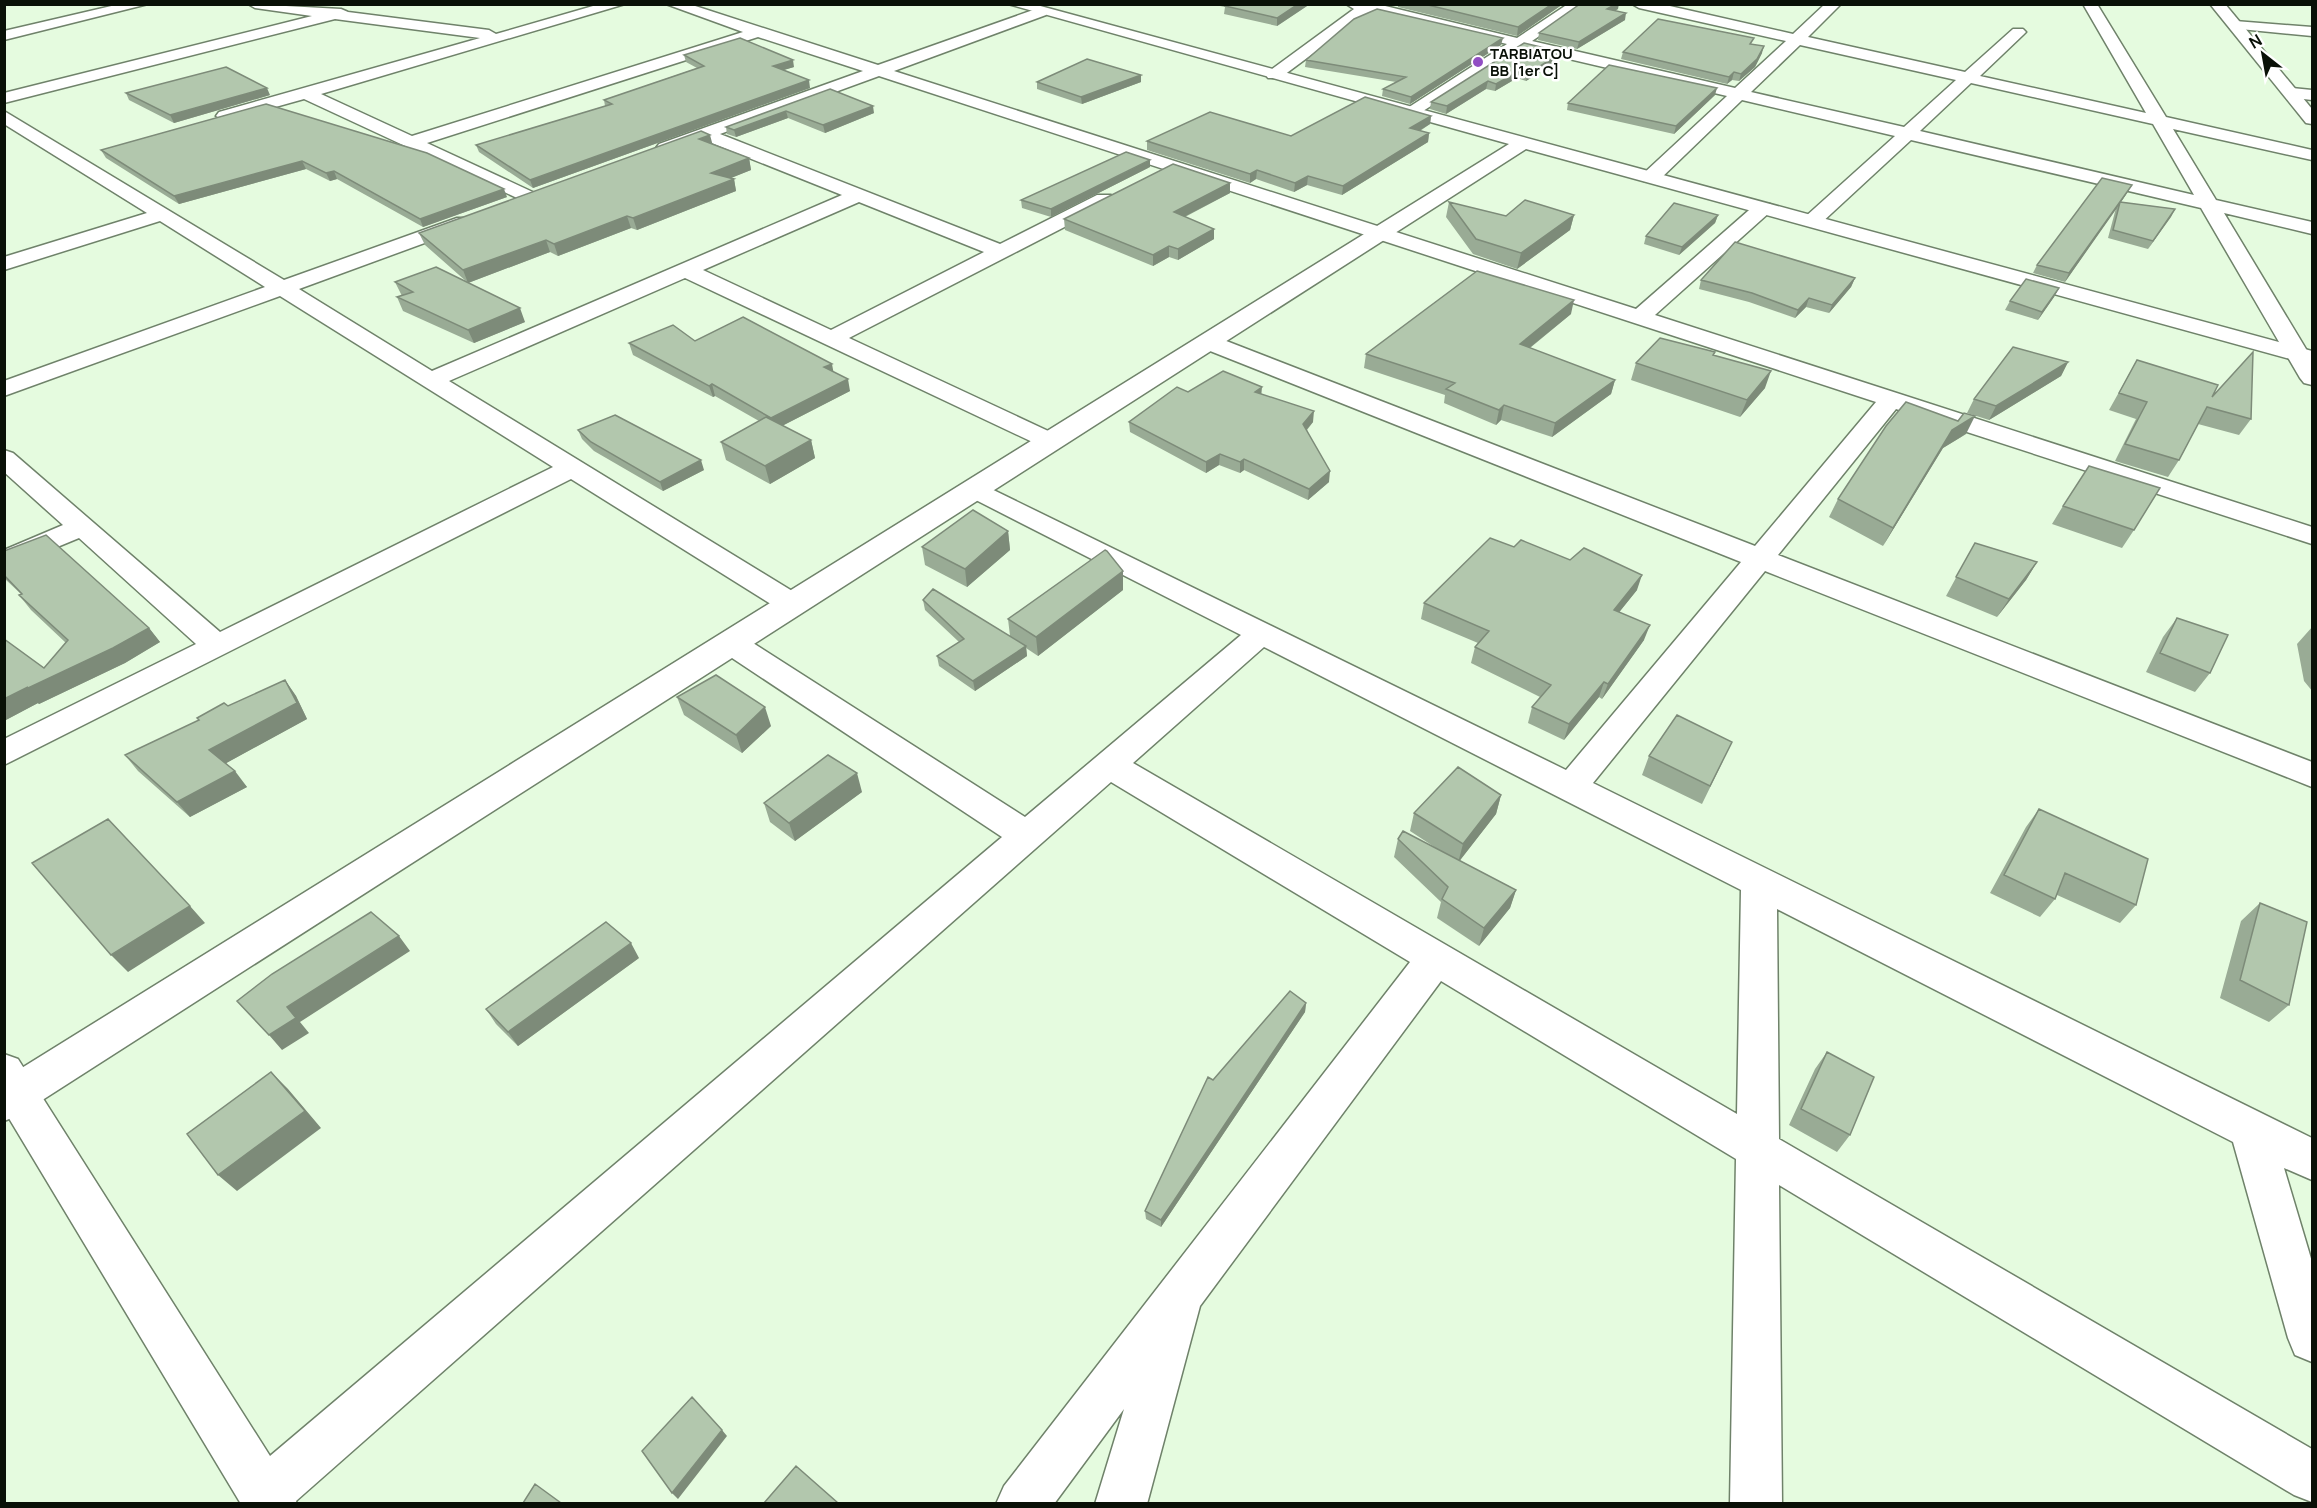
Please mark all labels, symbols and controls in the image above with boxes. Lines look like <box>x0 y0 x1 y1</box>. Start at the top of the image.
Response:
north arrow <box>2233 24 2293 84</box>
text: N <box>2245 29 2266 54</box>
place label: TARBIATOU BB [1er C] <box>1490 43 1573 81</box>
marker: TARBIATOU BB [1er C] <box>1471 55 1485 69</box>

